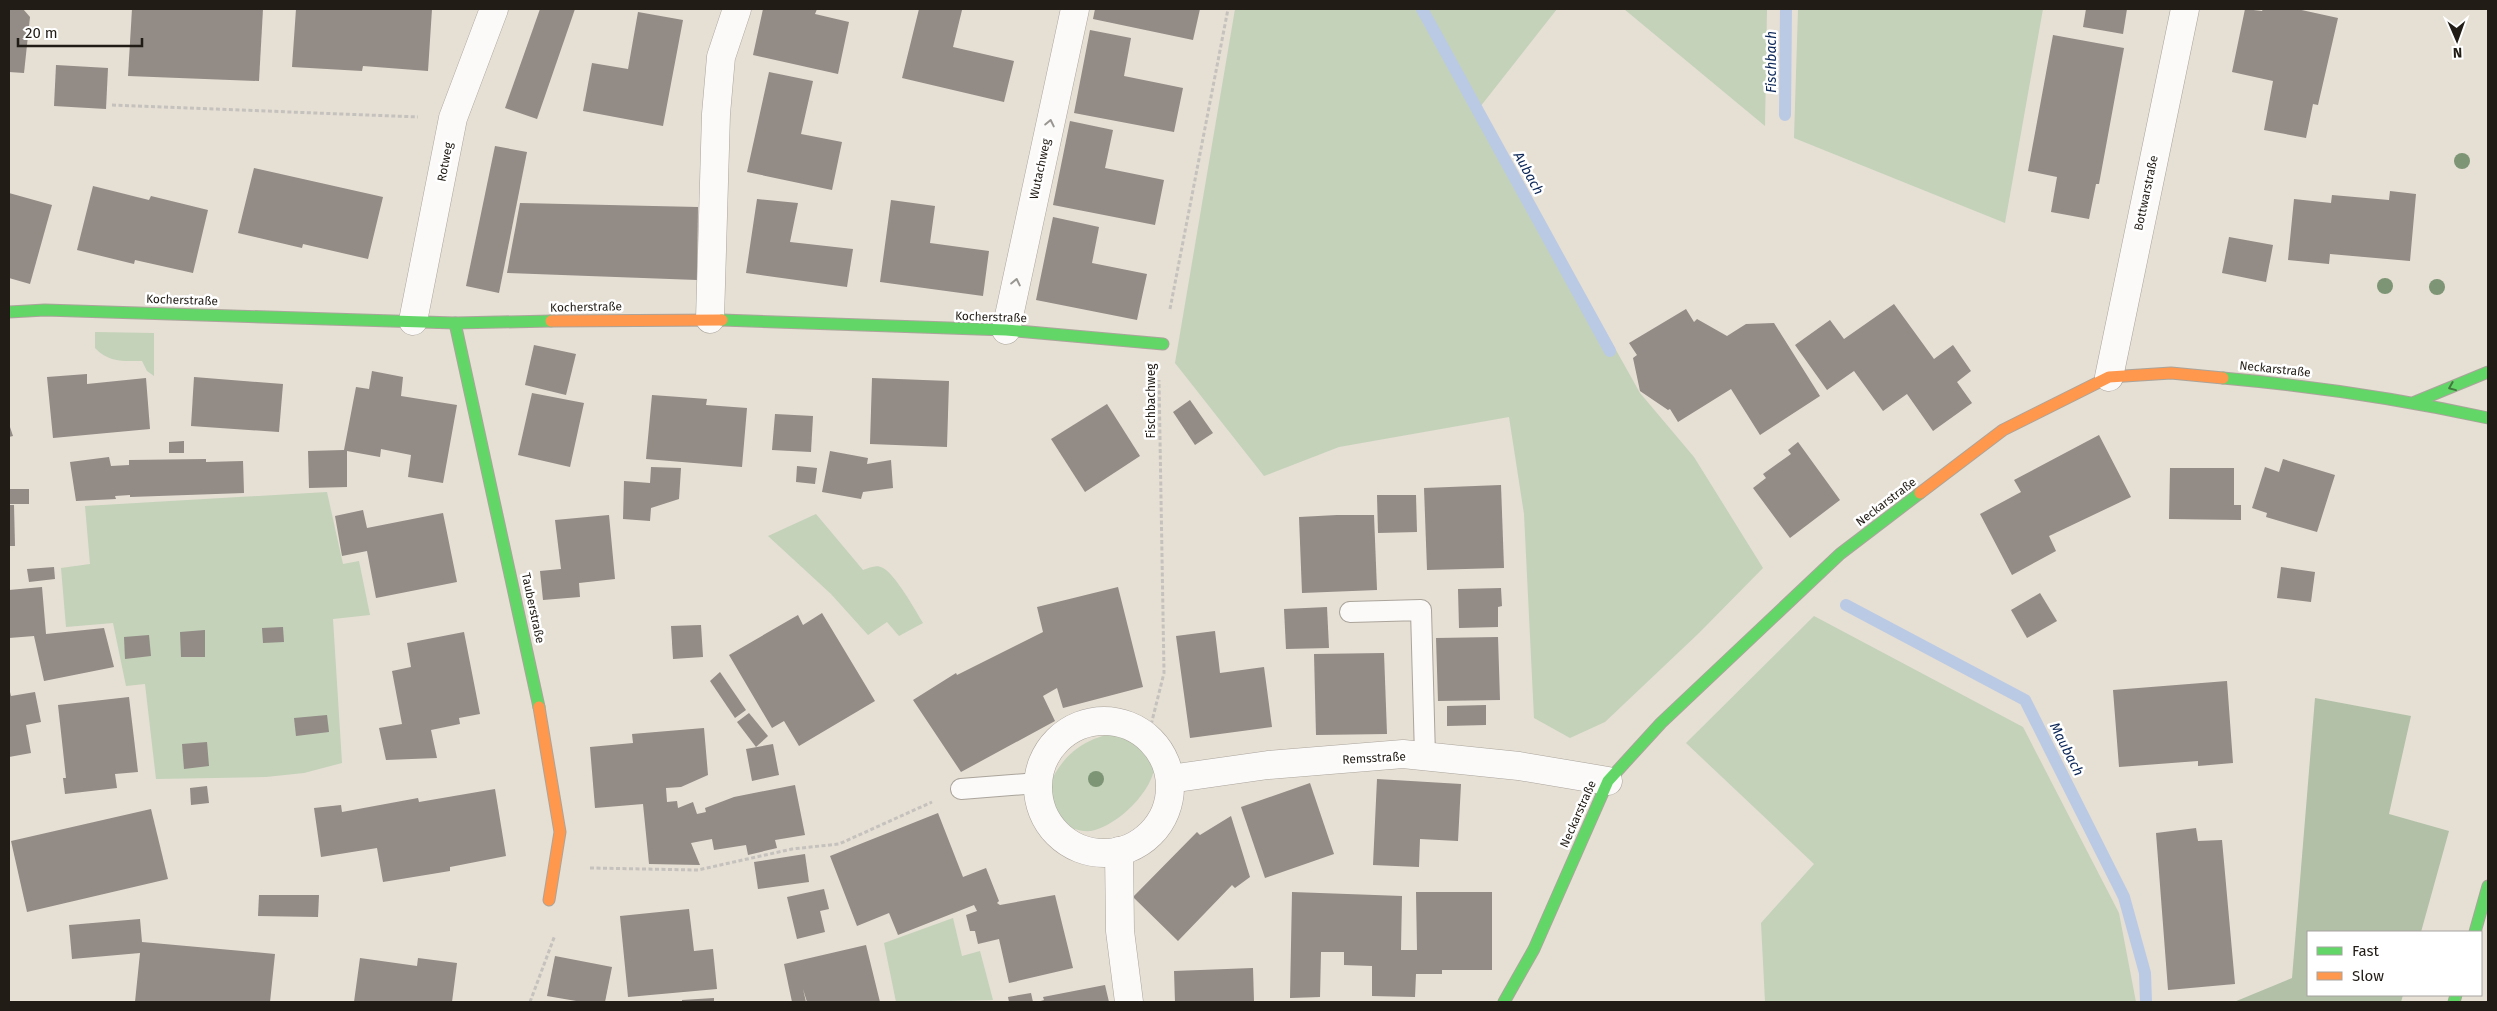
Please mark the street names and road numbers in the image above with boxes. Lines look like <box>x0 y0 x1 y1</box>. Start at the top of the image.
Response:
street label: Wutachweg <box>1027 137 1053 201</box>
street label: Rotweg <box>434 140 456 183</box>
street label: Bottwarstraße <box>2131 154 2161 232</box>
street label: Kocherstraße <box>146 292 218 308</box>
street label: Kocherstraße <box>550 299 622 315</box>
street label: Kocherstraße <box>955 309 1027 325</box>
street label: Neckarstraße <box>2239 358 2311 380</box>
street label: Fischbachweg <box>1144 363 1158 438</box>
street label: Neckarstraße <box>1853 475 1919 529</box>
street label: Tauberstraße <box>519 572 547 644</box>
street label: Remsstraße <box>1342 749 1406 767</box>
street label: Neckarstraße <box>1557 778 1599 850</box>

